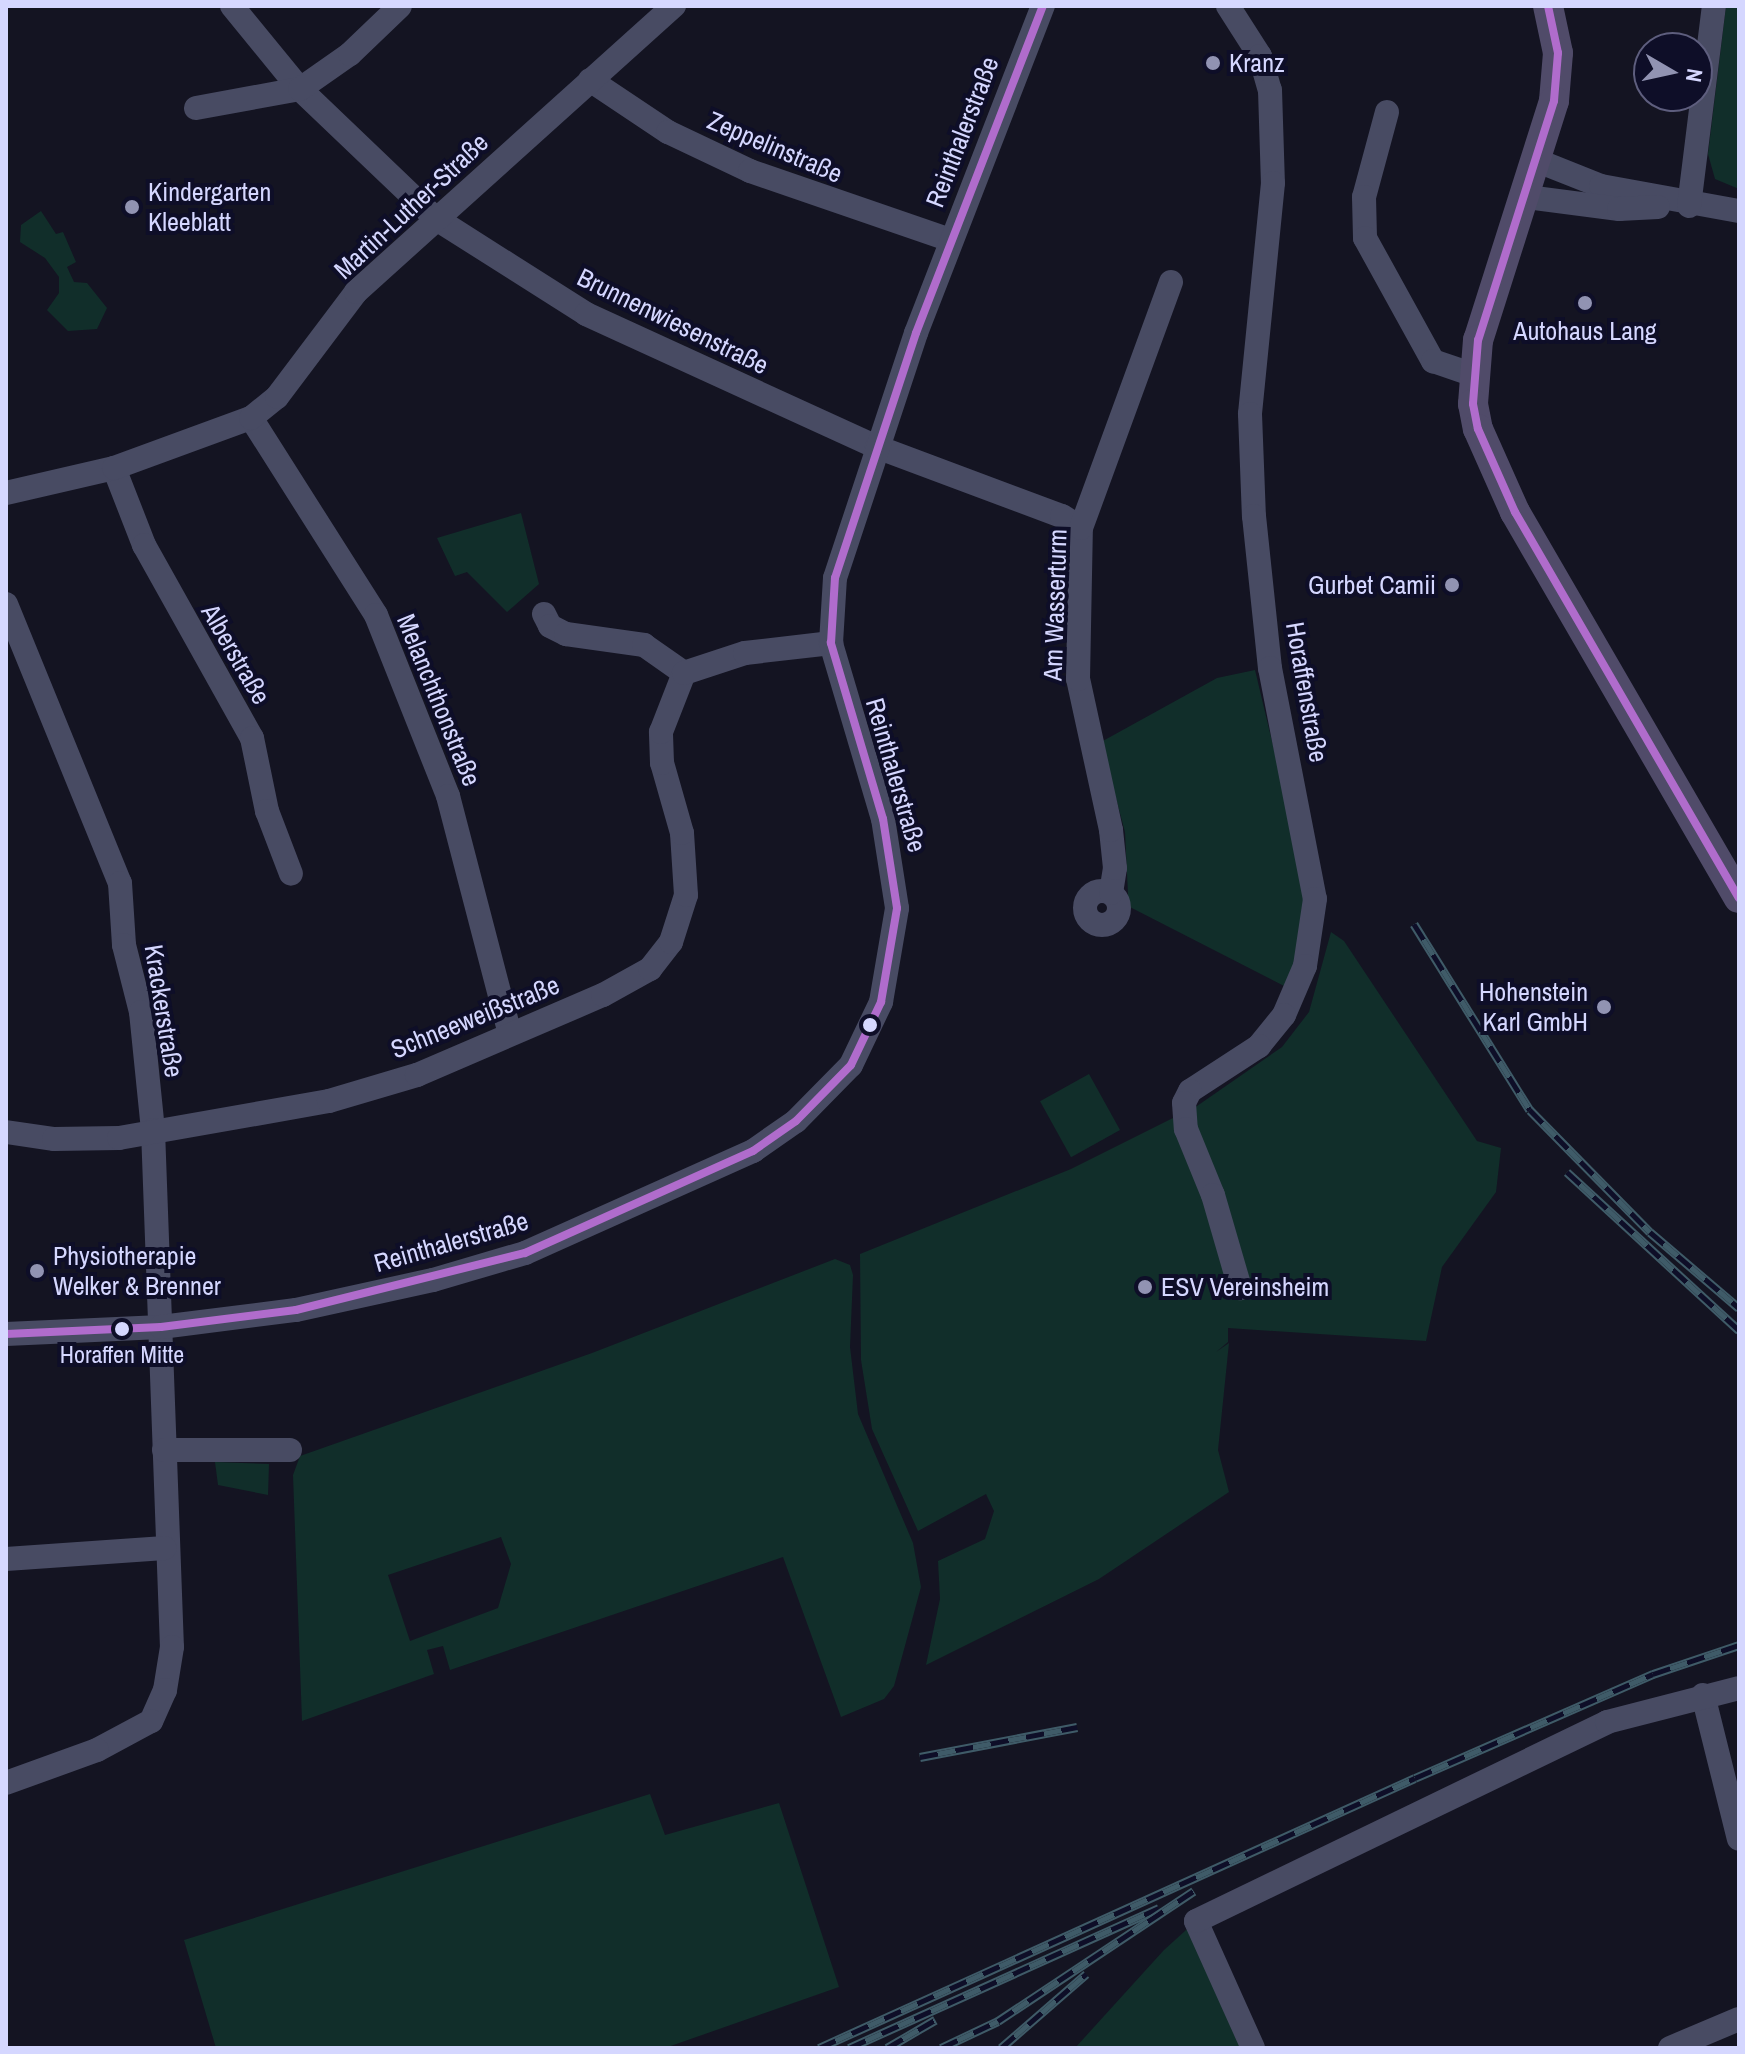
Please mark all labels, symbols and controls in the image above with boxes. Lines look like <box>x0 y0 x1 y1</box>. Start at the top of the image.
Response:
north arrow <box>1633 32 1713 112</box>
place label: Kranz <box>1229 47 1285 79</box>
street label: Reinthalerstraße <box>919 52 1005 212</box>
marker: Kranz <box>1204 54 1222 72</box>
text: N <box>1679 67 1711 84</box>
street label: Zeppelinstraße <box>703 105 847 189</box>
street label: Martin-Luther-Straße <box>328 127 494 285</box>
place label: Kindergarten Kleeblatt <box>148 176 271 238</box>
marker: Kindergarten Kleeblatt <box>123 198 141 216</box>
street label: Brunnenwiesenstraße <box>572 261 774 381</box>
marker: Autohaus Lang <box>1576 294 1594 312</box>
place label: Autohaus Lang <box>1513 315 1657 347</box>
street label: Am Wasserturm <box>1037 528 1073 682</box>
place label: Gurbet Camii <box>1308 569 1436 601</box>
marker: Gurbet Camii <box>1443 576 1461 594</box>
street label: Alberstraße <box>195 598 277 710</box>
street label: Melanchthonstraße <box>390 610 488 790</box>
street label: Horaffenstraße <box>1279 619 1335 765</box>
street label: Reinthalerstraße <box>859 694 933 856</box>
street label: Krackerstraße <box>138 942 190 1080</box>
street label: Schneeweißstraße <box>386 969 564 1065</box>
place label: Hohenstein Karl GmbH <box>1479 976 1588 1038</box>
marker: Hohenstein Karl GmbH <box>1595 998 1613 1016</box>
unlabelled marker <box>862 1017 878 1033</box>
street label: Reinthalerstraße <box>370 1205 532 1279</box>
place label: Physiotherapie Welker & Brenner <box>53 1240 221 1302</box>
marker: Physiotherapie Welker & Brenner <box>28 1262 46 1280</box>
place label: ESV Vereinsheim <box>1161 1271 1329 1303</box>
marker: ESV Vereinsheim <box>1136 1278 1154 1296</box>
marker: Horaffen Mitte <box>114 1321 130 1337</box>
place label: Horaffen Mitte <box>60 1341 184 1369</box>

